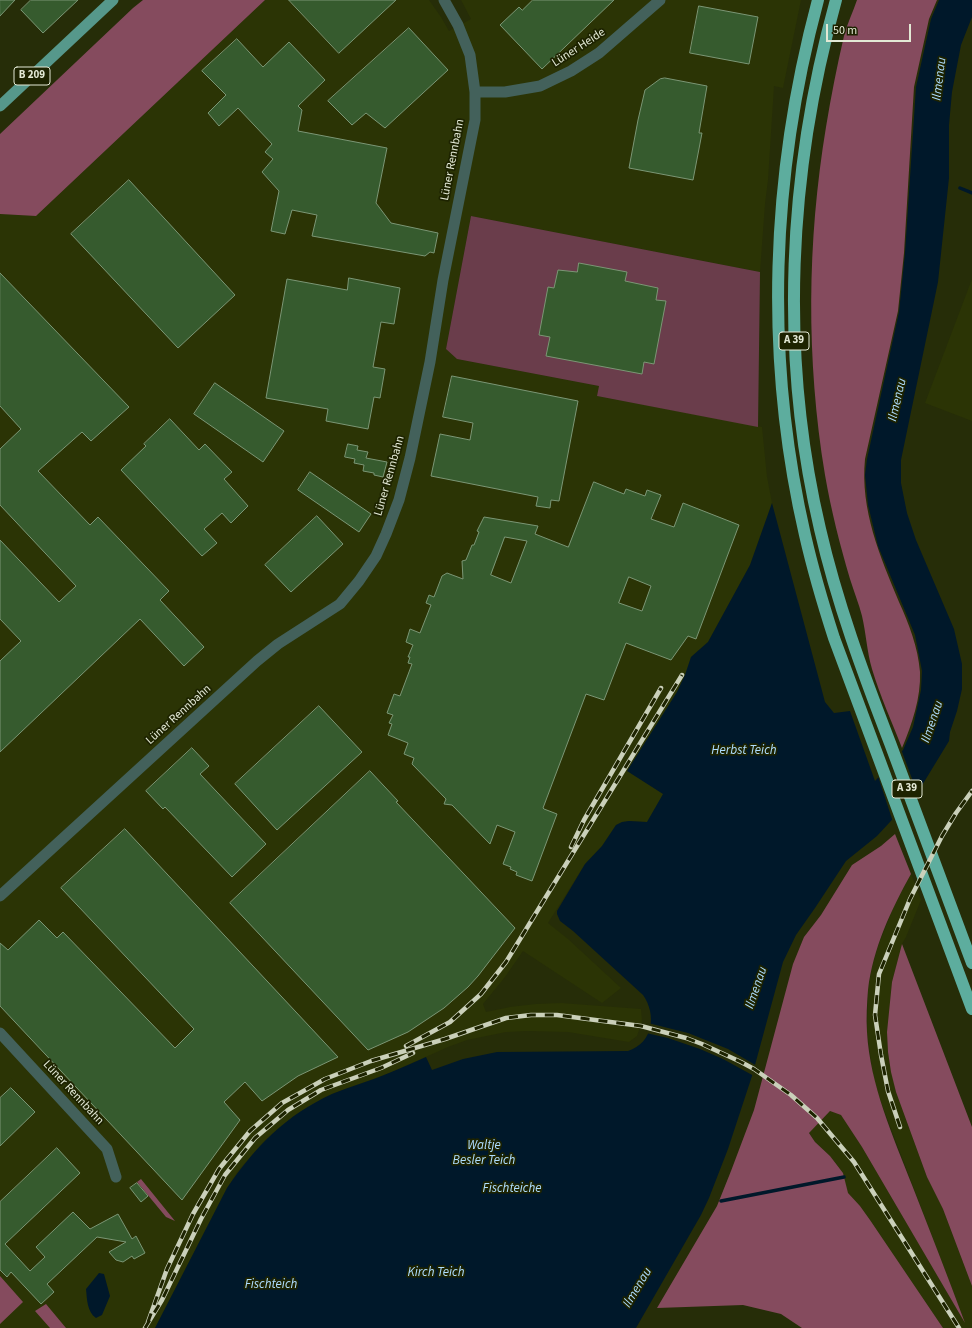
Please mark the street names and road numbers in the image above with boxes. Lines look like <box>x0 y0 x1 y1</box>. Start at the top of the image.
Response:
street label: Lüner Heide <box>550 25 608 71</box>
road number: B 209 <box>14 67 50 85</box>
street label: Lüner Rennbahn <box>438 118 468 202</box>
road number: A 39 <box>779 332 809 350</box>
street label: Lüner Rennbahn <box>372 434 408 518</box>
street label: Lüner Rennbahn <box>143 682 215 748</box>
road number: A 39 <box>892 780 922 798</box>
street label: Lüner Rennbahn <box>40 1058 106 1128</box>

